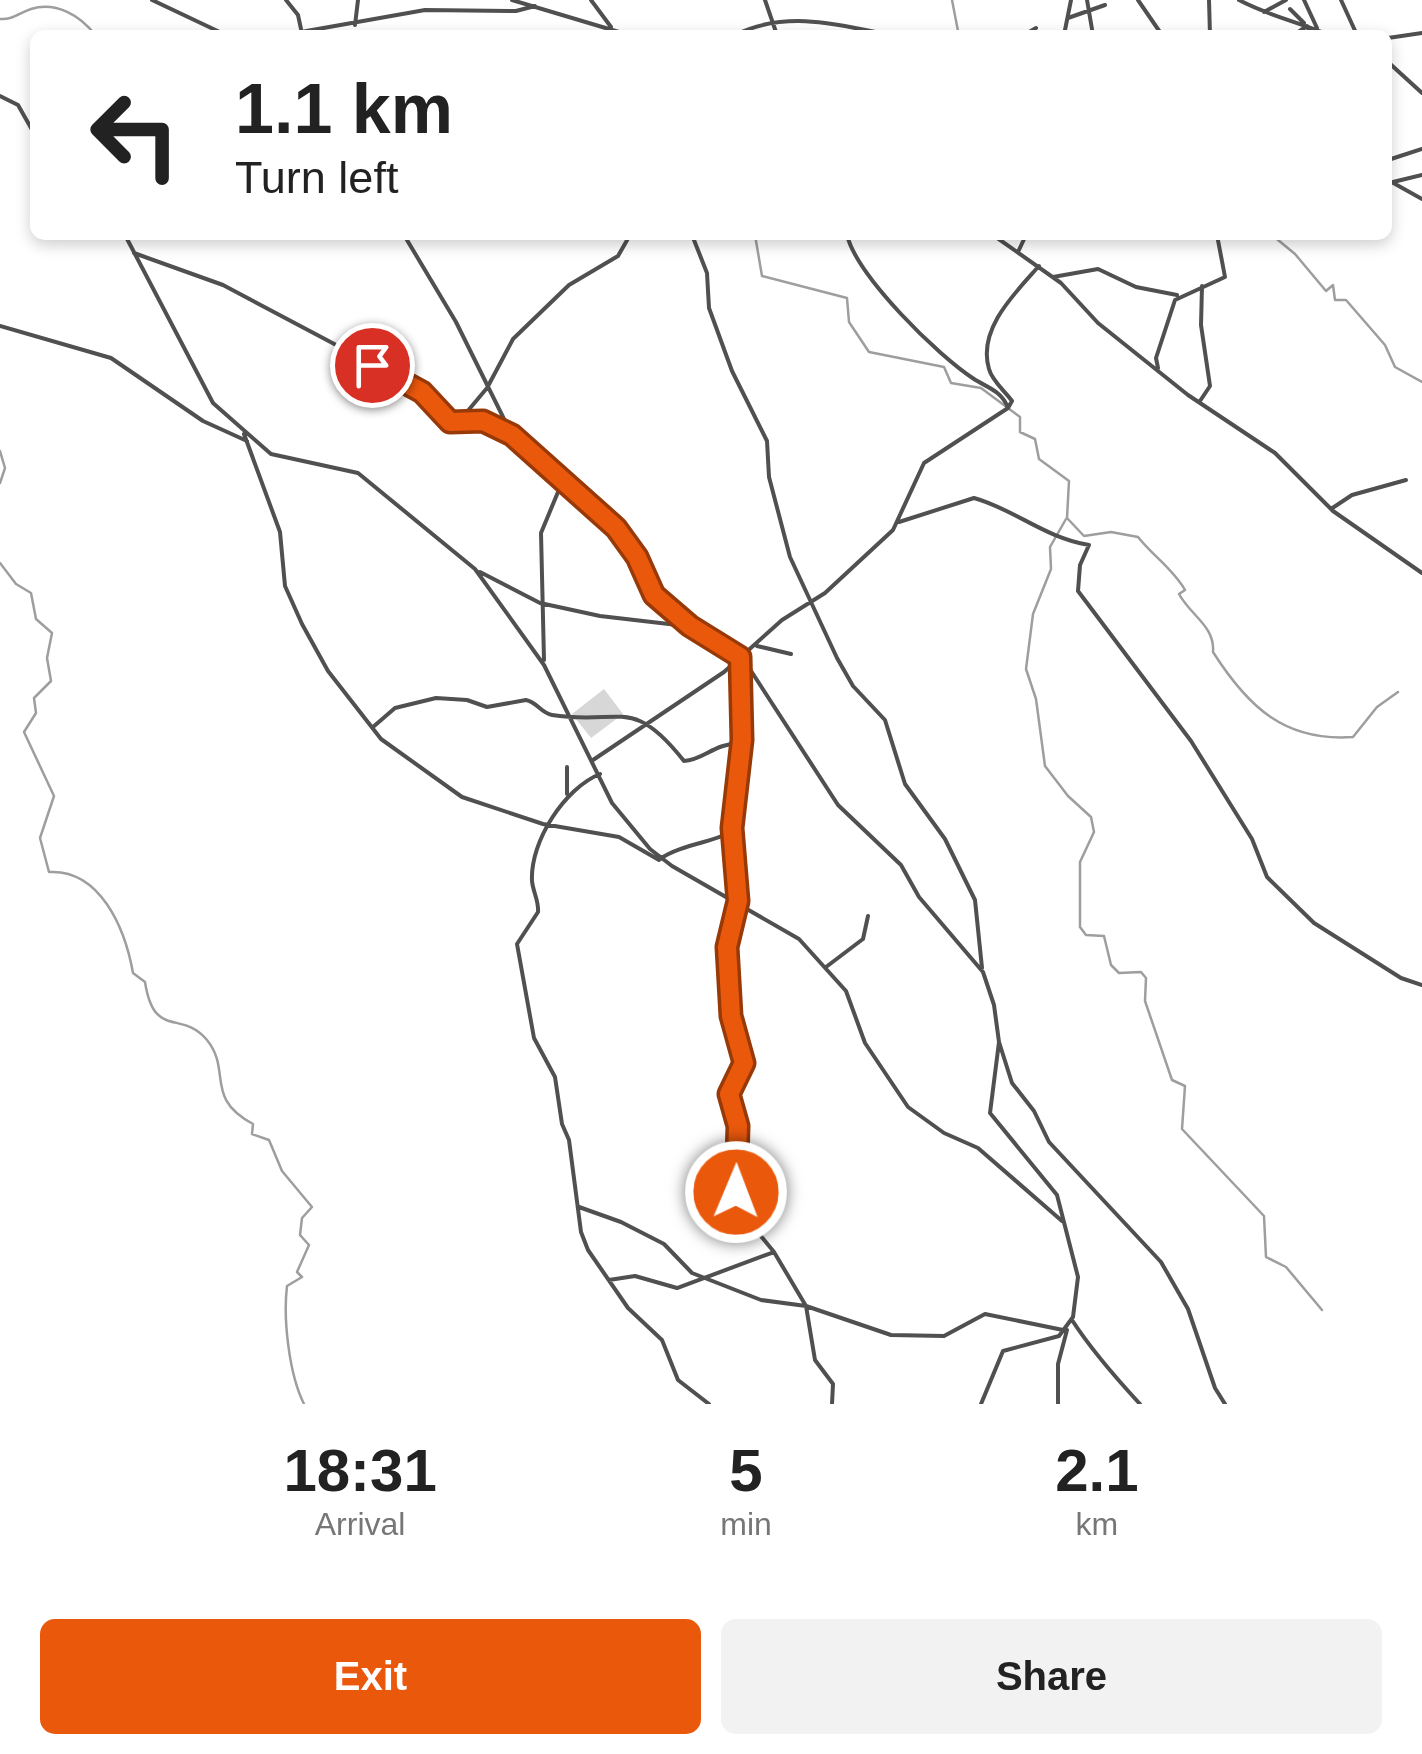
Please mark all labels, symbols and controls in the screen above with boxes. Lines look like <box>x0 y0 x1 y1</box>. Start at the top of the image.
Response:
icon: left <box>70 70 200 200</box>
text: 1.1 km <box>235 70 453 148</box>
text: Turn left <box>235 152 398 203</box>
pin <box>330 323 415 408</box>
icon: arrive <box>345 338 400 393</box>
position arrow <box>684 1140 788 1244</box>
text: 18:31 <box>283 1437 437 1504</box>
text: 5 <box>729 1437 763 1504</box>
text: 2.1 <box>1055 1437 1139 1504</box>
text: Arrival <box>315 1506 405 1542</box>
text: min <box>720 1506 772 1542</box>
text: km <box>1076 1506 1118 1542</box>
button: Exit <box>40 1619 701 1734</box>
button: Share <box>721 1619 1382 1734</box>

